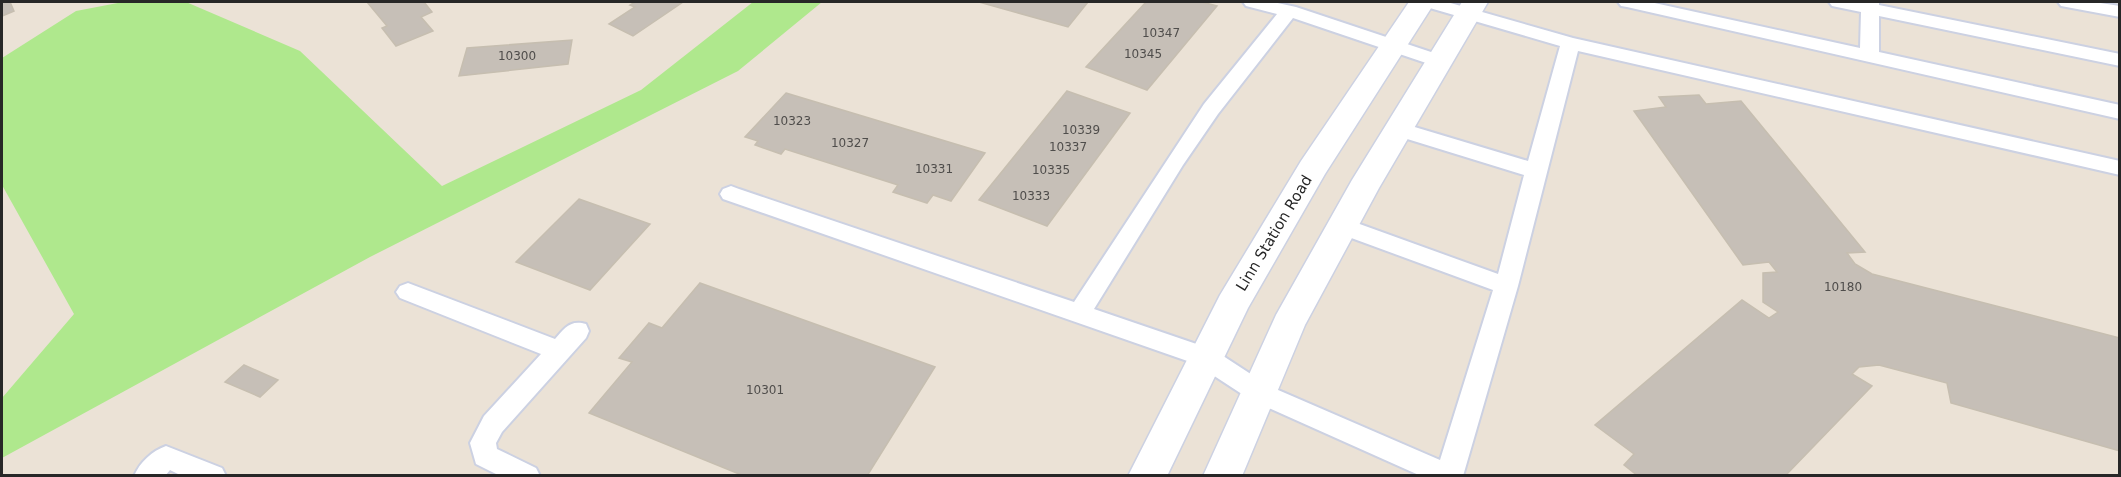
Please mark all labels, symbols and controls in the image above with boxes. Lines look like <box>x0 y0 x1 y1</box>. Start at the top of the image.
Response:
house number: 10347 <box>1142 26 1180 40</box>
house number: 10345 <box>1124 47 1162 61</box>
house number: 10300 <box>498 49 536 63</box>
house number: 10323 <box>773 114 811 128</box>
house number: 10339 <box>1062 123 1100 137</box>
house number: 10327 <box>831 136 869 150</box>
house number: 10337 <box>1049 140 1087 154</box>
house number: 10331 <box>915 162 953 176</box>
house number: 10335 <box>1032 163 1070 177</box>
street label: Linn Station Road <box>1232 172 1316 294</box>
house number: 10333 <box>1012 189 1050 203</box>
house number: 10180 <box>1824 280 1862 294</box>
house number: 10301 <box>746 383 784 397</box>

